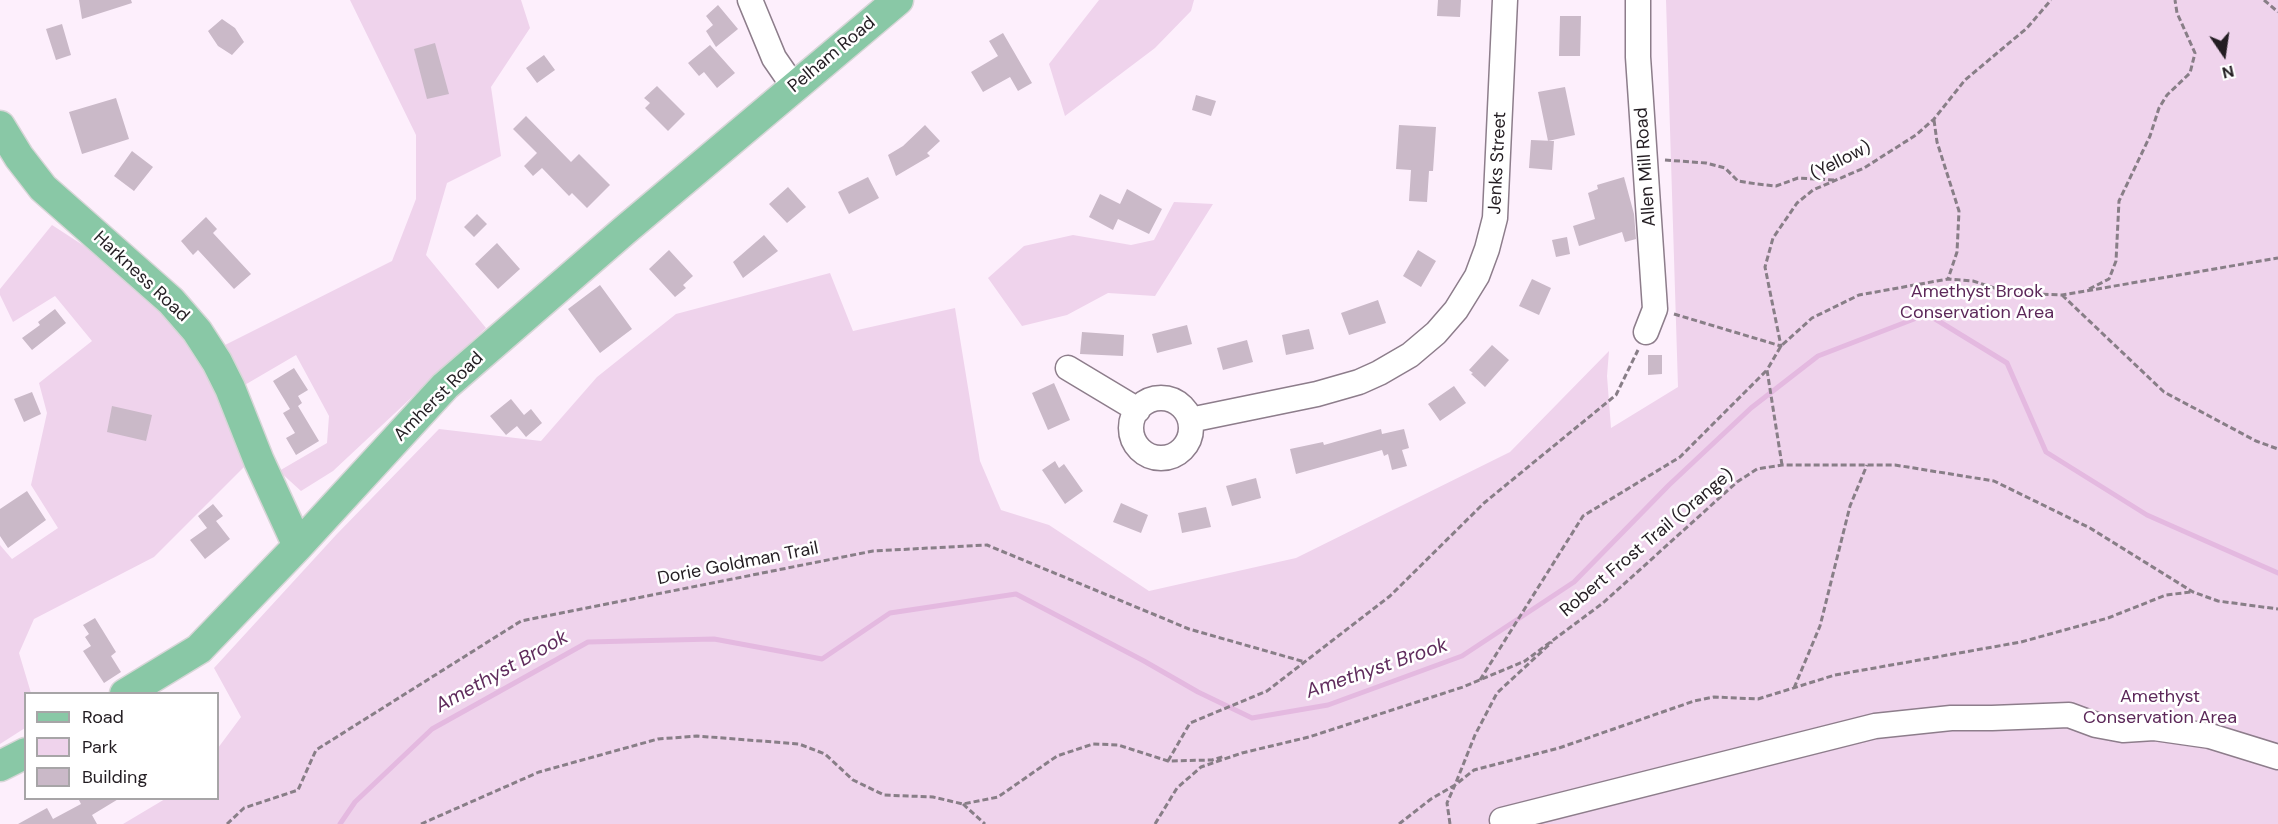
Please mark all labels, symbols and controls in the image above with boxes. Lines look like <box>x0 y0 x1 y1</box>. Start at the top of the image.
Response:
street label: Pelham Road <box>784 12 880 98</box>
north arrow <box>2194 24 2254 84</box>
text: N <box>2220 60 2236 84</box>
street label: Allen Mill Road <box>1631 107 1661 227</box>
street label: Jenks Street <box>1485 111 1511 215</box>
street label: (Yellow) <box>1807 137 1875 185</box>
street label: Harkness Road <box>89 227 193 327</box>
park label: Amethyst Brook Conservation Area <box>1900 281 2054 324</box>
street label: Amherst Road <box>390 348 488 446</box>
street label: Robert Frost Trail (Orange) <box>1556 464 1738 622</box>
street label: Dorie Goldman Trail <box>656 538 820 590</box>
water label: Amethyst Brook <box>431 626 573 718</box>
water label: Amethyst Brook <box>1303 634 1451 704</box>
park label: Amethyst Conservation Area <box>2083 686 2237 728</box>
legend <box>24 692 219 800</box>
text: Road <box>82 705 124 729</box>
text: Park <box>82 735 118 759</box>
text: Building <box>82 765 147 789</box>

